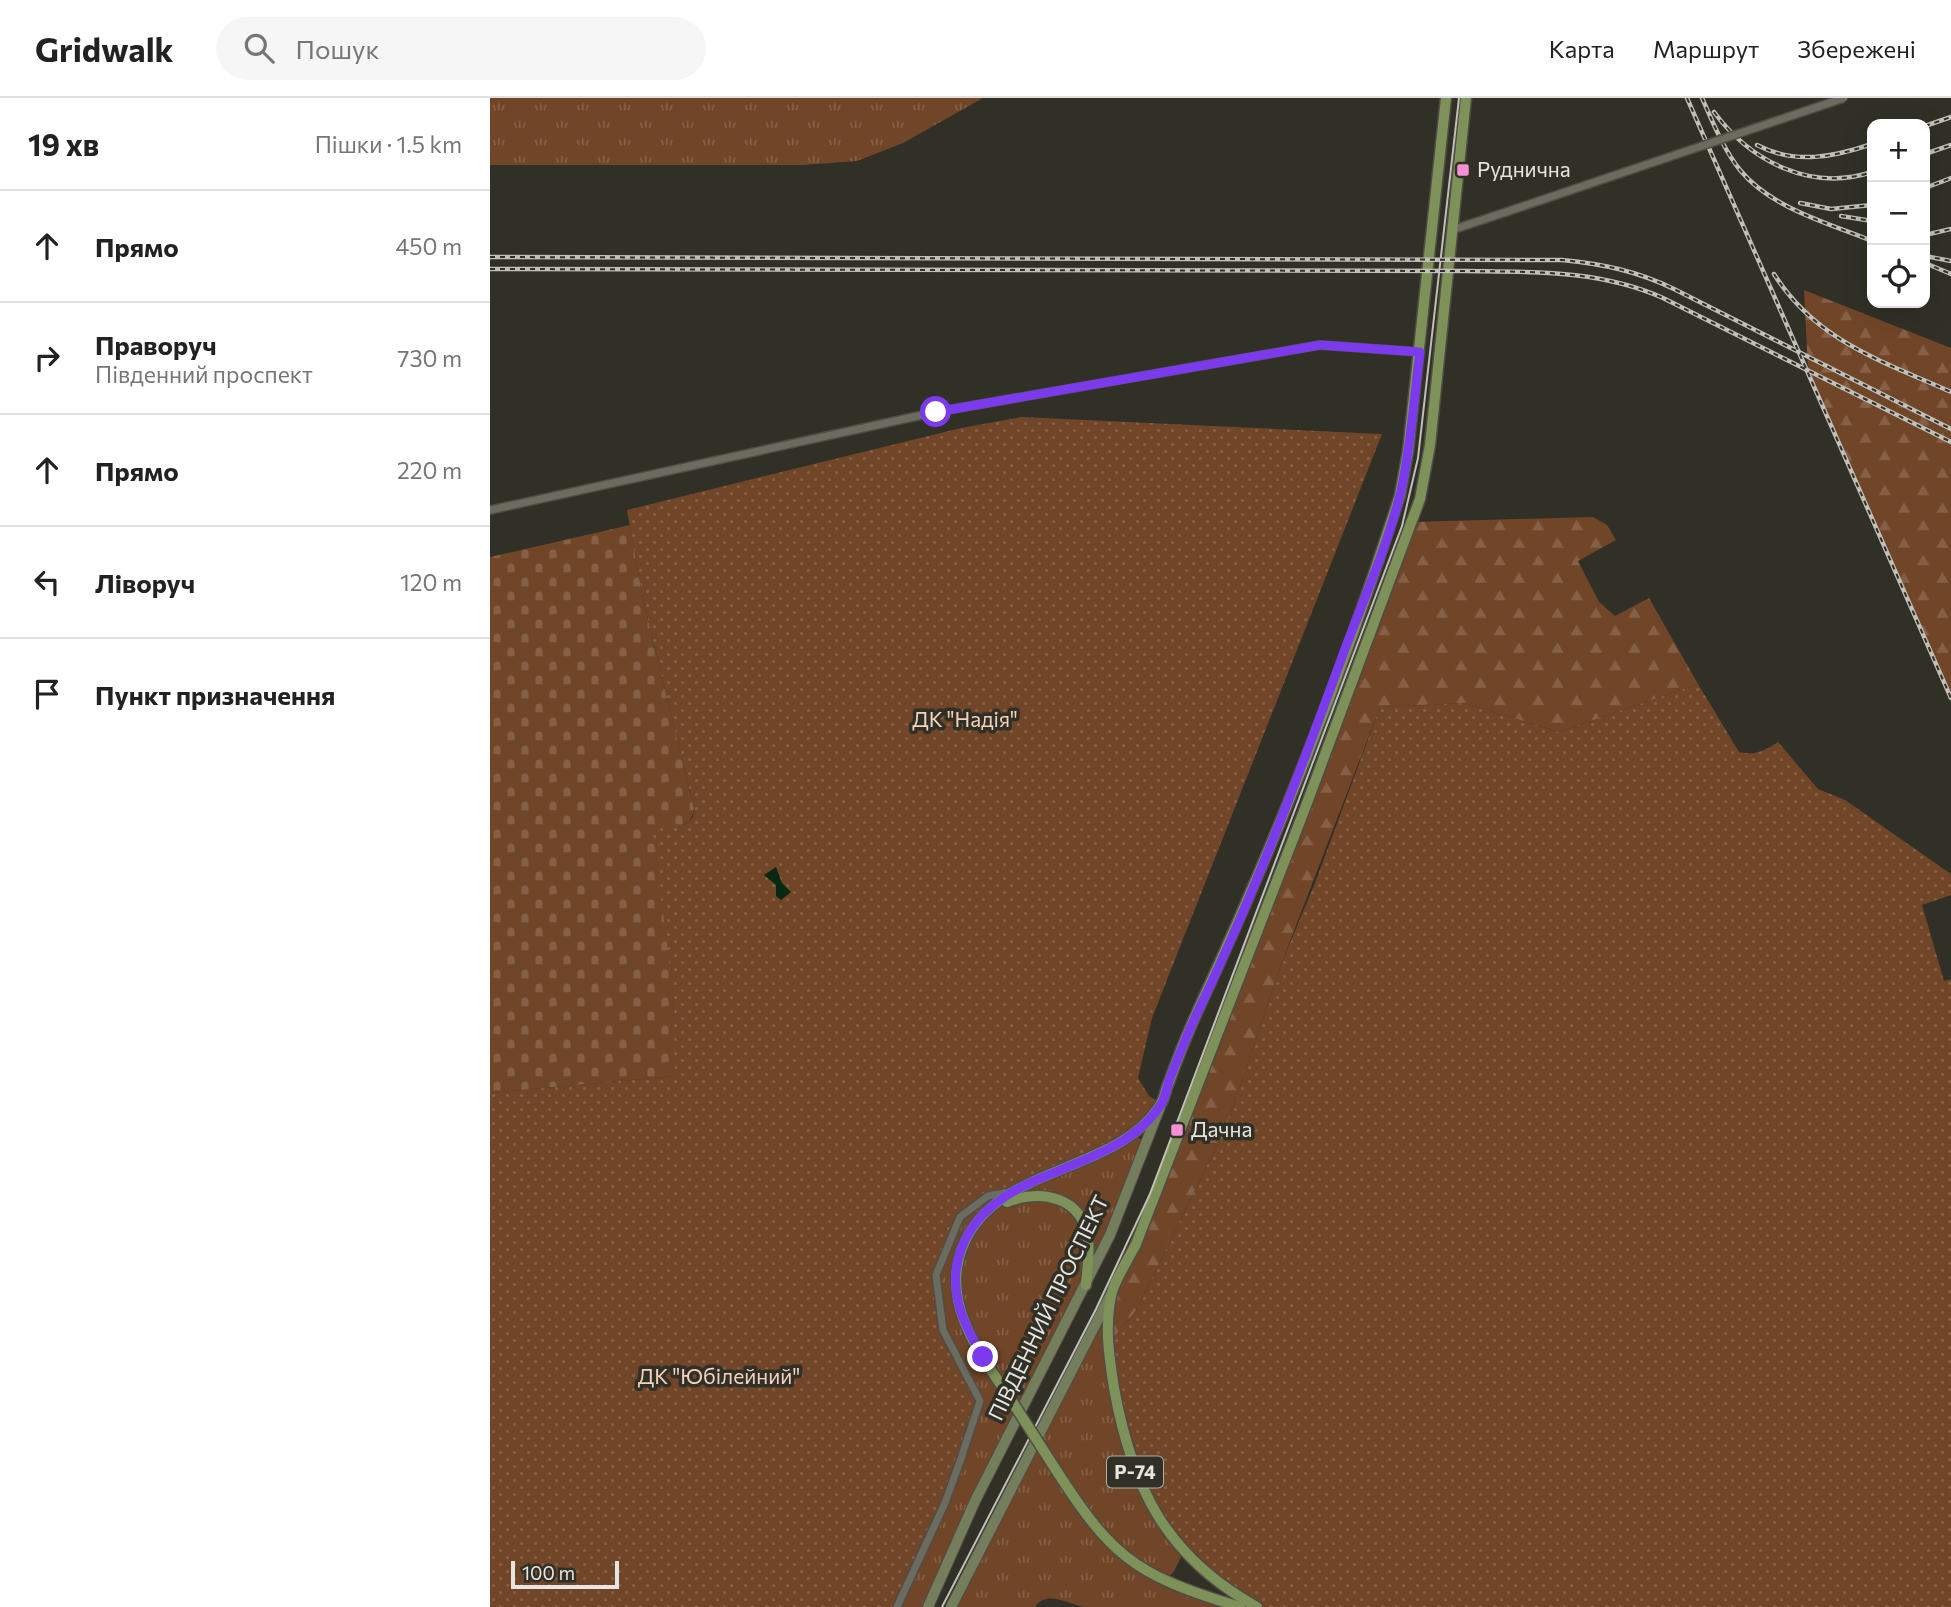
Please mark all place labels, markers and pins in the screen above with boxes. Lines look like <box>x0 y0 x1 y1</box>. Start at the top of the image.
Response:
place label: Руднична <box>1477 156 1571 181</box>
marker: Руднична <box>1455 162 1471 178</box>
place label: Дачна <box>1191 1116 1252 1141</box>
marker: Дачна <box>1169 1122 1185 1138</box>

